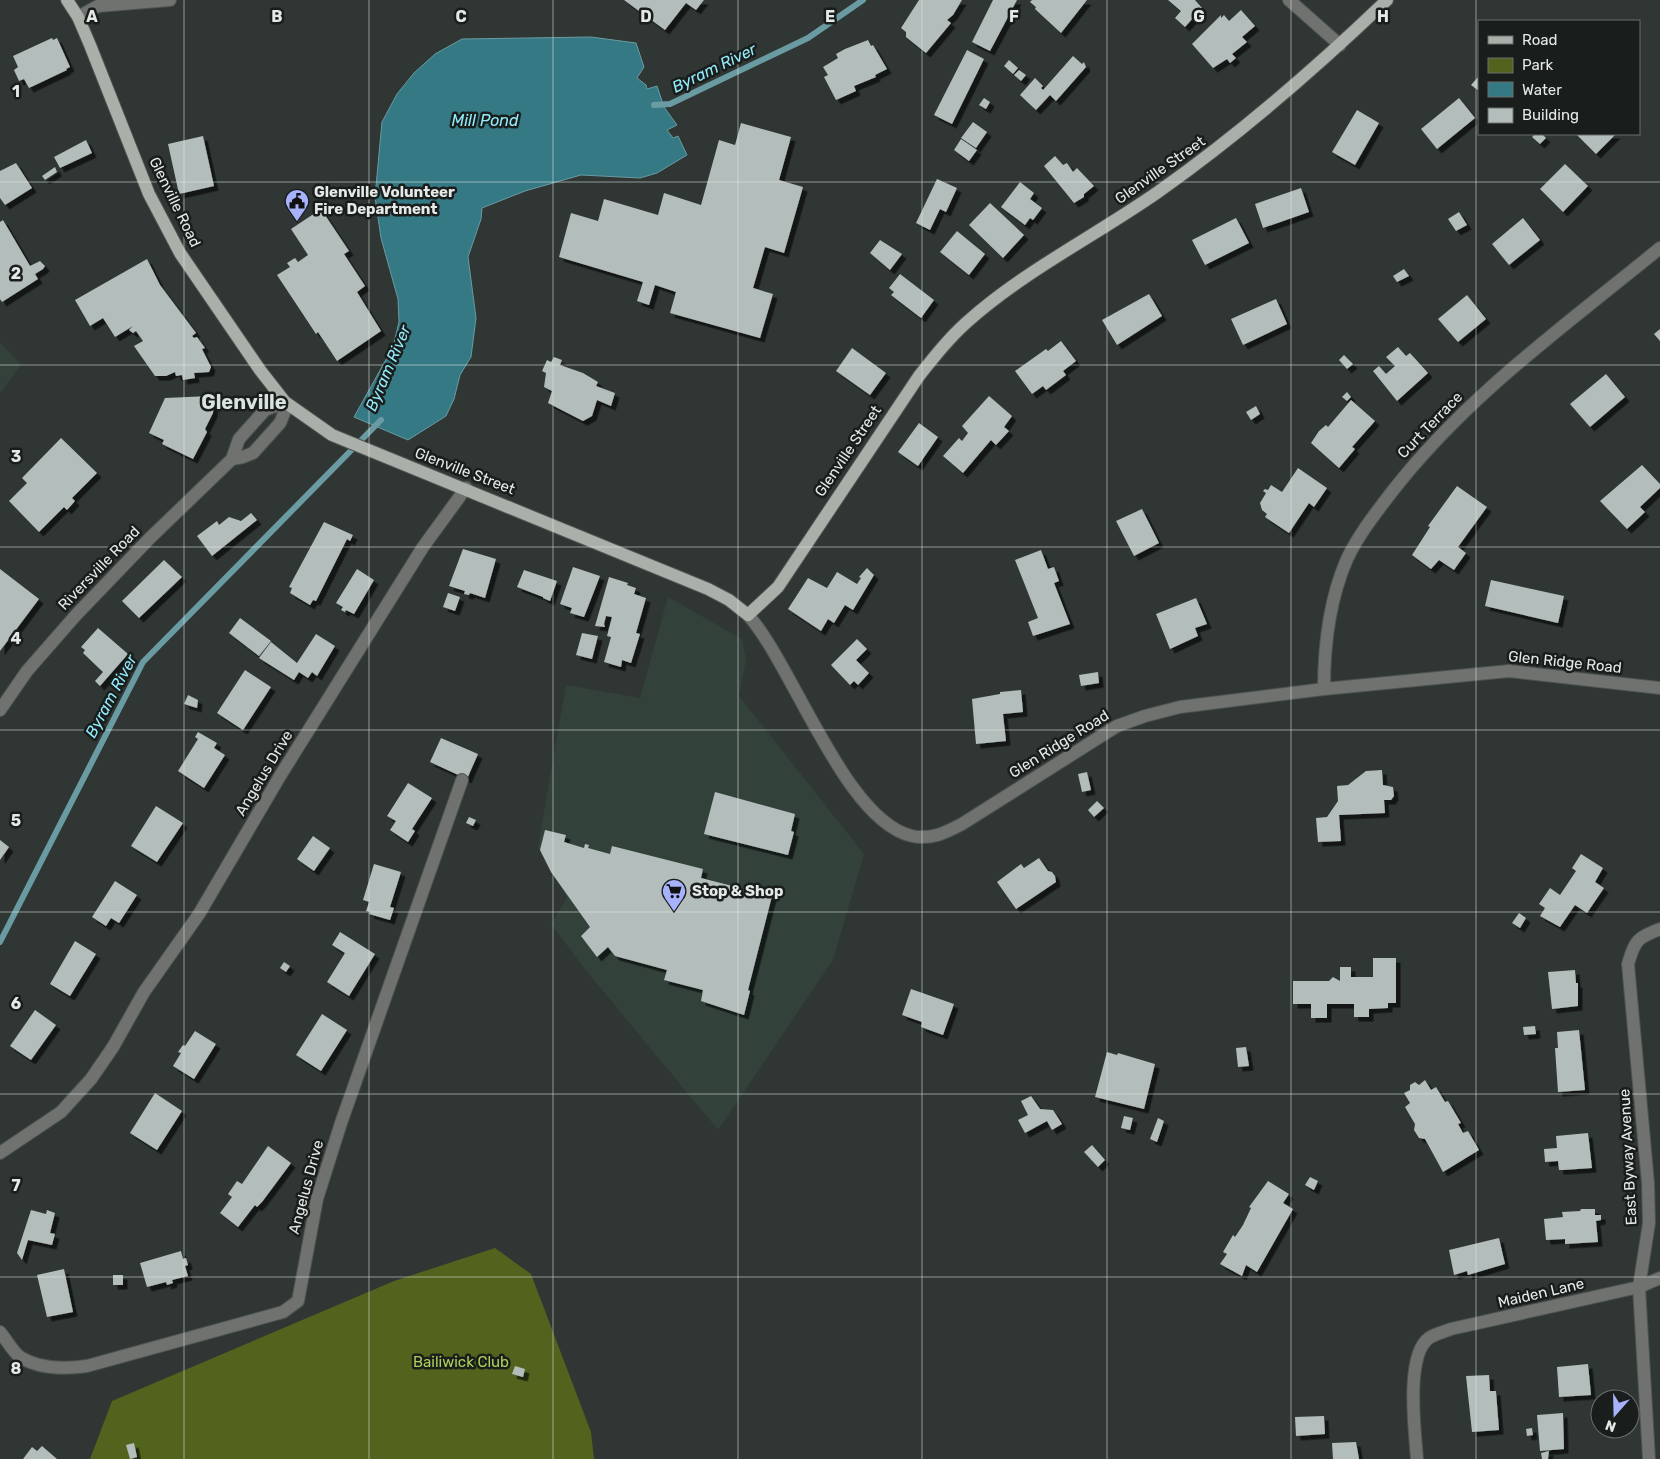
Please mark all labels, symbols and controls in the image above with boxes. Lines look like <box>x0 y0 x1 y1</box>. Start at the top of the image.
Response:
text: A <box>86 7 98 26</box>
text: B <box>271 7 283 26</box>
text: C <box>455 7 467 26</box>
text: D <box>640 7 652 26</box>
text: E <box>825 7 835 26</box>
text: F <box>1009 7 1019 26</box>
text: G <box>1193 7 1205 26</box>
text: H <box>1377 7 1389 26</box>
legend <box>1478 20 1640 135</box>
text: Road <box>1522 31 1558 49</box>
water label: Byram River <box>669 39 760 97</box>
text: Park <box>1522 56 1553 74</box>
text: Water <box>1522 81 1562 99</box>
text: 1 <box>12 82 20 101</box>
text: Building <box>1522 106 1579 124</box>
water label: Mill Pond <box>451 111 519 130</box>
street label: Glenville Street <box>1111 132 1209 208</box>
street label: Glenville Road <box>145 154 205 250</box>
place label: Glenville Volunteer Fire Department <box>314 183 455 218</box>
public building icon: Glenville Volunteer Fire Department <box>284 188 310 222</box>
text: 2 <box>11 264 21 283</box>
water label: Byram River <box>361 321 415 414</box>
street label: Curt Terrace <box>1394 388 1466 462</box>
district label: Glenville <box>201 390 287 414</box>
street label: Glenville Street <box>811 402 885 500</box>
street label: Glenville Street <box>412 444 518 498</box>
text: 3 <box>11 447 21 466</box>
street label: Riversville Road <box>54 522 144 614</box>
text: 4 <box>11 629 22 648</box>
street label: Glen Ridge Road <box>1507 647 1623 677</box>
water label: Byram River <box>81 650 141 741</box>
street label: Glen Ridge Road <box>1006 706 1112 782</box>
street label: Angelus Drive <box>231 727 297 819</box>
text: 5 <box>11 811 21 830</box>
supermarket icon: Stop & Shop <box>661 878 687 912</box>
place label: Stop & Shop <box>692 882 783 900</box>
text: 6 <box>11 994 21 1013</box>
street label: East Byway Avenue <box>1615 1088 1641 1226</box>
street label: Angelus Drive <box>285 1138 327 1236</box>
text: 7 <box>11 1176 21 1195</box>
street label: Maiden Lane <box>1496 1274 1586 1312</box>
park label: Bailiwick Club <box>413 1353 509 1371</box>
text: 8 <box>11 1359 22 1378</box>
north arrow <box>1590 1389 1640 1439</box>
text: N <box>1603 1416 1618 1435</box>

